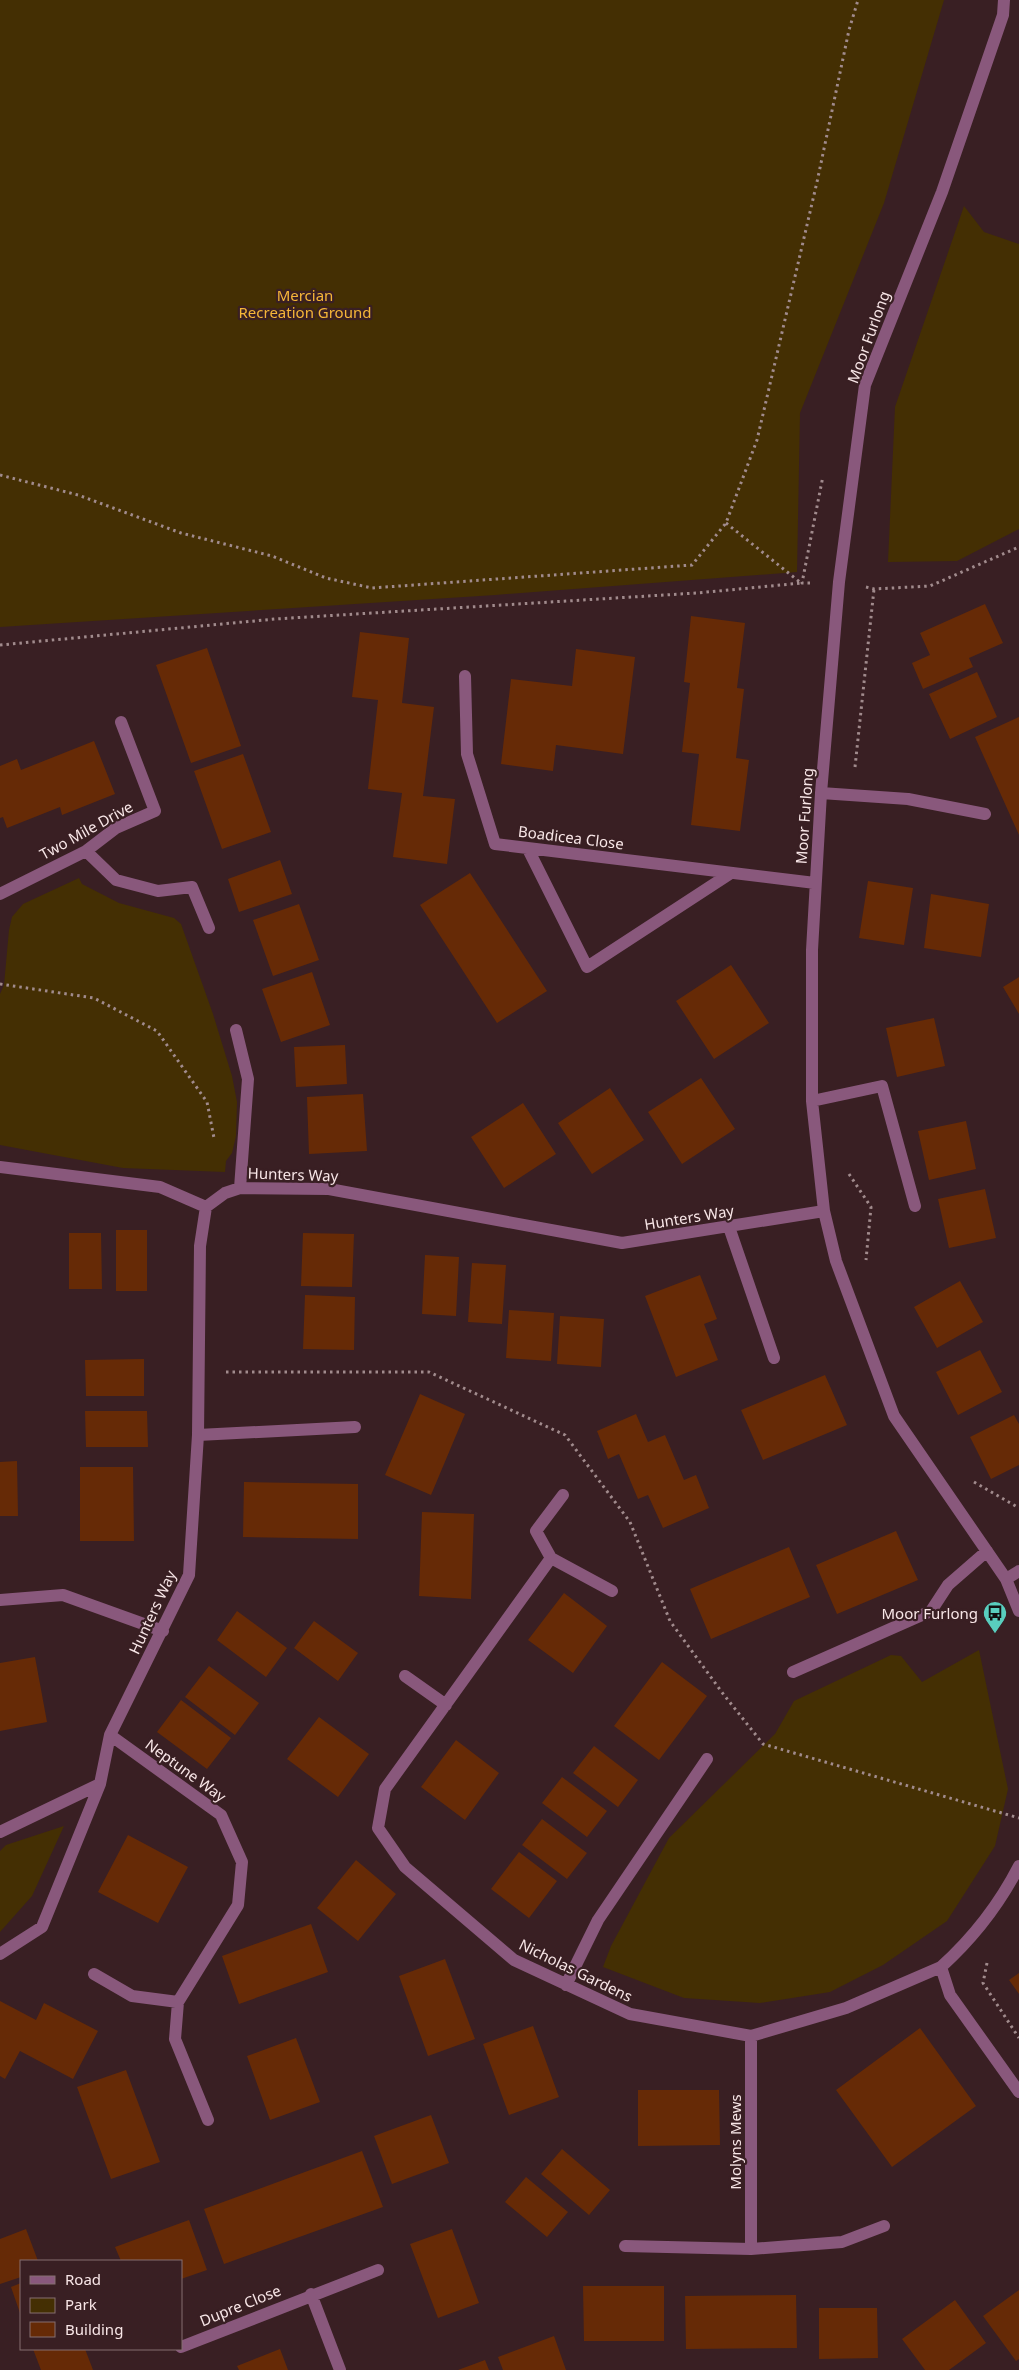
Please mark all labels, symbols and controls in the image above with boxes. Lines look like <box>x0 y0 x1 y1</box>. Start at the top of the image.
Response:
park label: Mercian Recreation Ground <box>239 285 371 322</box>
street label: Moor Furlong <box>842 288 894 386</box>
street label: Moor Furlong <box>791 767 817 865</box>
street label: Two Mile Drive <box>36 796 136 864</box>
street label: Boadicea Close <box>517 821 625 853</box>
street label: Hunters Way <box>247 1162 339 1186</box>
street label: Hunters Way <box>643 1200 736 1234</box>
street label: Hunters Way <box>124 1566 180 1657</box>
bus stop icon: Moor Furlong <box>982 1600 1008 1634</box>
place label: Moor Furlong <box>881 1603 978 1623</box>
street label: Neptune Way <box>142 1734 231 1806</box>
street label: Nicholas Gardens <box>516 1934 636 2006</box>
street label: Molyns Mews <box>725 2094 745 2190</box>
legend <box>20 2260 182 2350</box>
text: Road <box>65 2269 101 2289</box>
street label: Dupre Close <box>196 2280 284 2330</box>
text: Park <box>65 2294 97 2314</box>
text: Building <box>65 2319 123 2339</box>

